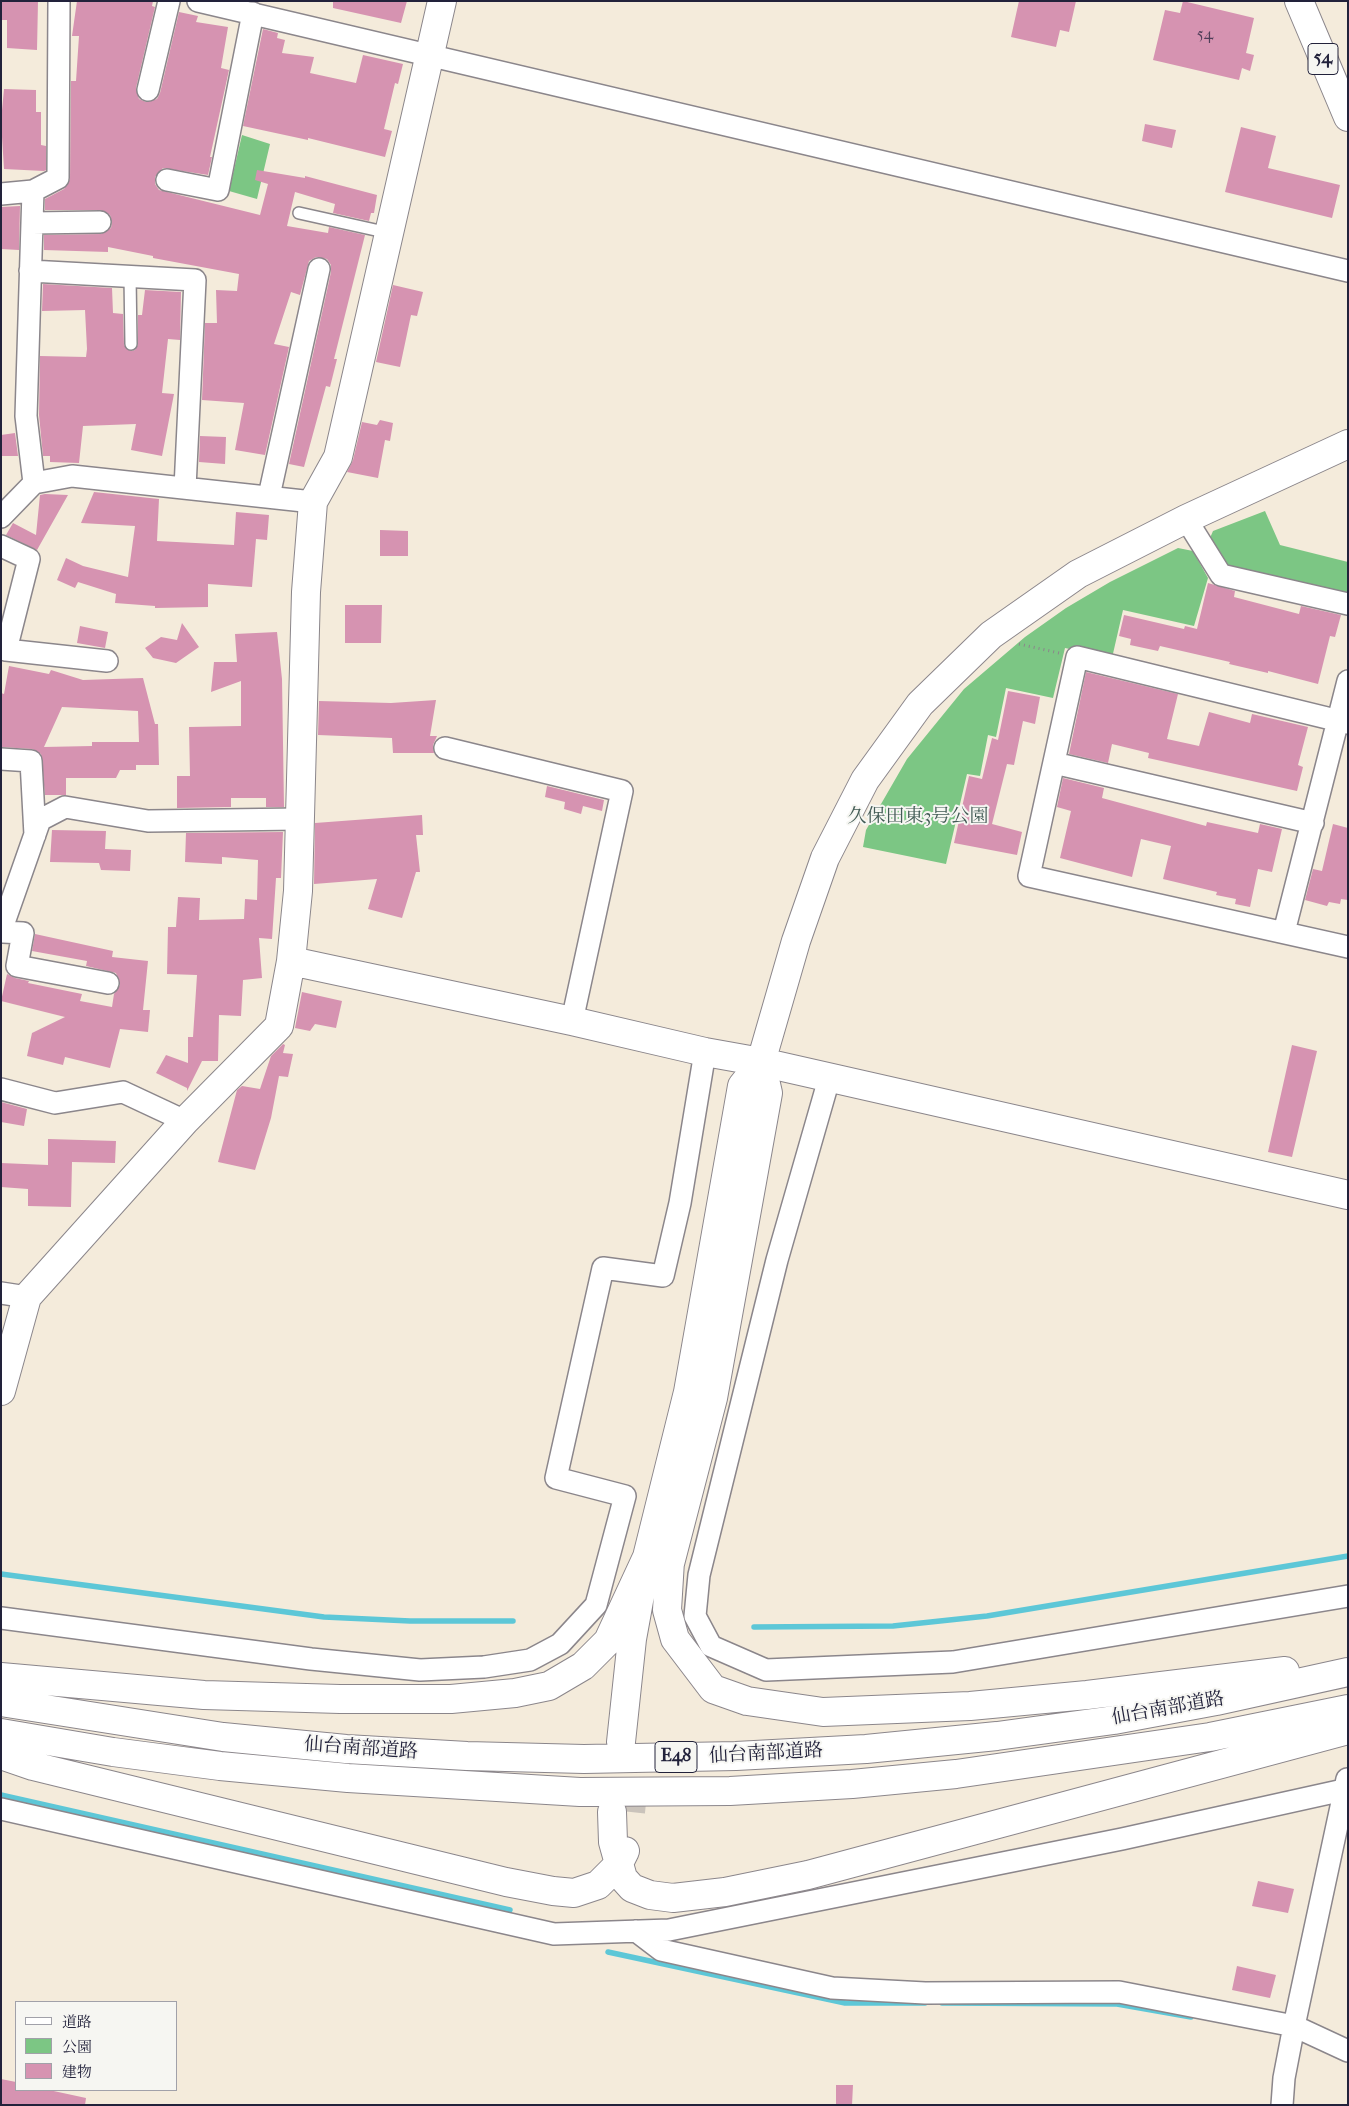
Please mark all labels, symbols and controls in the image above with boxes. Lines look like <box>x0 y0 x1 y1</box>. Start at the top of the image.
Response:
house number: 54 <box>1197 25 1213 45</box>
road number: 54 <box>1308 44 1338 74</box>
park label: 久保田東3号公園 <box>848 806 988 828</box>
street label: 仙台南部道路 <box>1110 1688 1226 1730</box>
street label: 仙台南部道路 <box>303 1734 419 1764</box>
street label: 仙台南部道路 <box>708 1740 824 1768</box>
road number: E48 <box>655 1741 697 1772</box>
legend <box>15 2001 178 2091</box>
text: 道路 <box>62 2013 92 2031</box>
text: 公園 <box>62 2038 92 2056</box>
text: 建物 <box>62 2063 92 2081</box>

